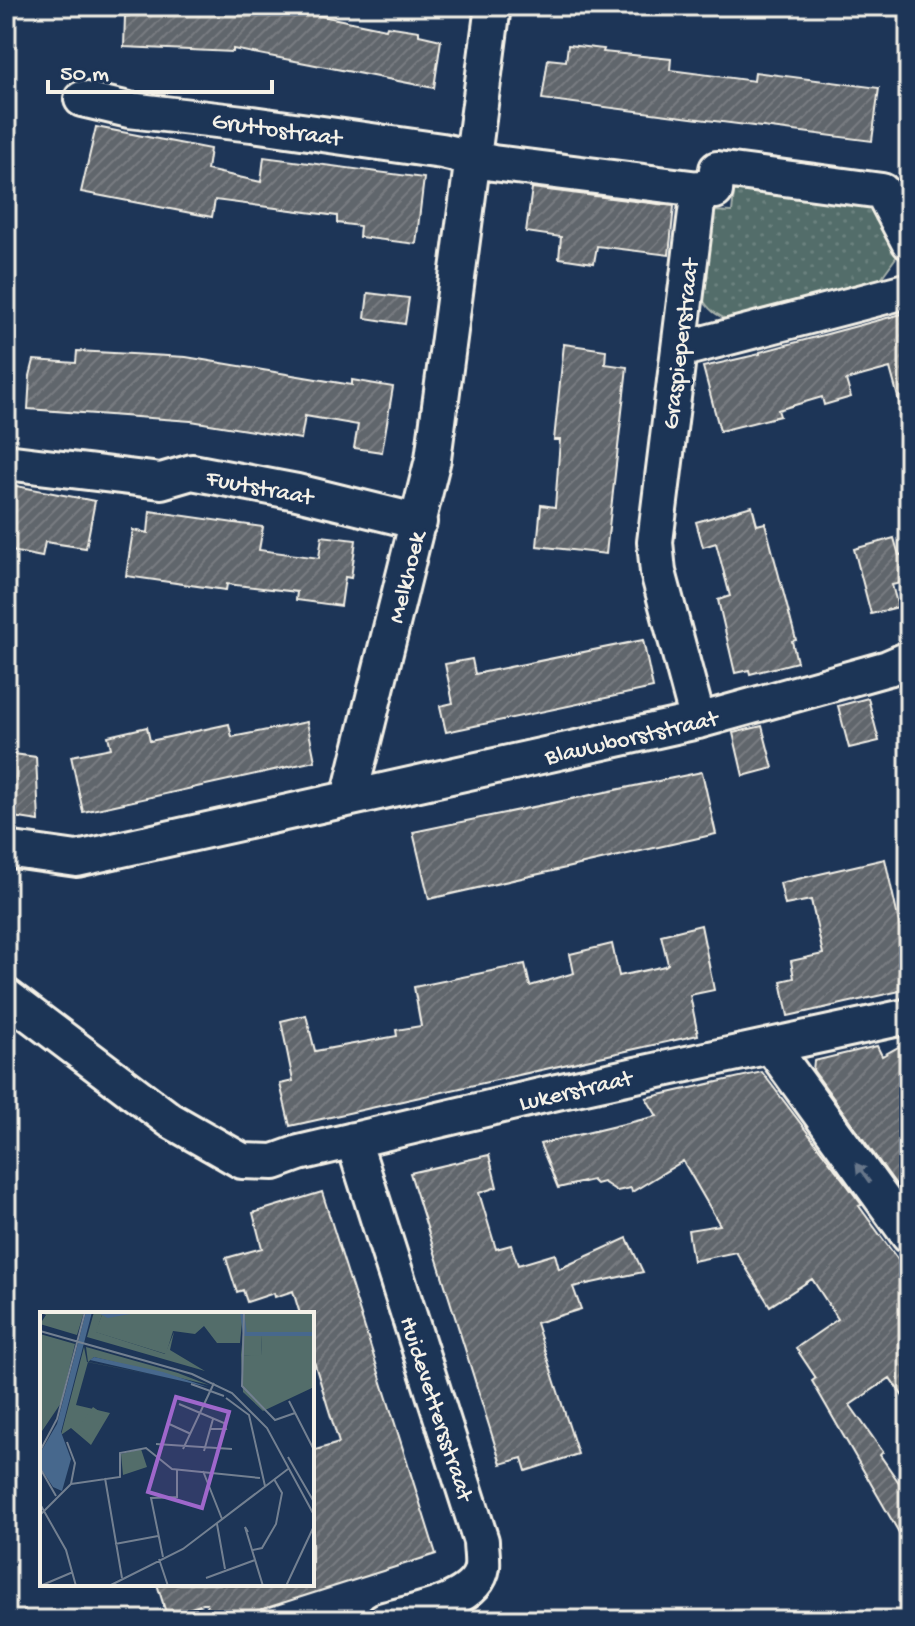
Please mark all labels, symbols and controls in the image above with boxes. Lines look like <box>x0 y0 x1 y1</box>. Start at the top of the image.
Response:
scale bar <box>48 44 272 94</box>
text: 50 m <box>60 61 109 90</box>
street label: Gruttostraat <box>210 108 345 155</box>
street label: Graspieperstraat <box>658 255 708 431</box>
street label: Fuutstraat <box>202 465 317 514</box>
street label: Melkhoek <box>383 527 434 627</box>
street label: Blauwborststraat <box>542 705 723 774</box>
street label: Lukerstraat <box>516 1065 637 1119</box>
one-way arrow <box>856 1163 871 1184</box>
inset map <box>40 1312 314 1586</box>
street label: Huidevettersstraat <box>391 1313 479 1507</box>

